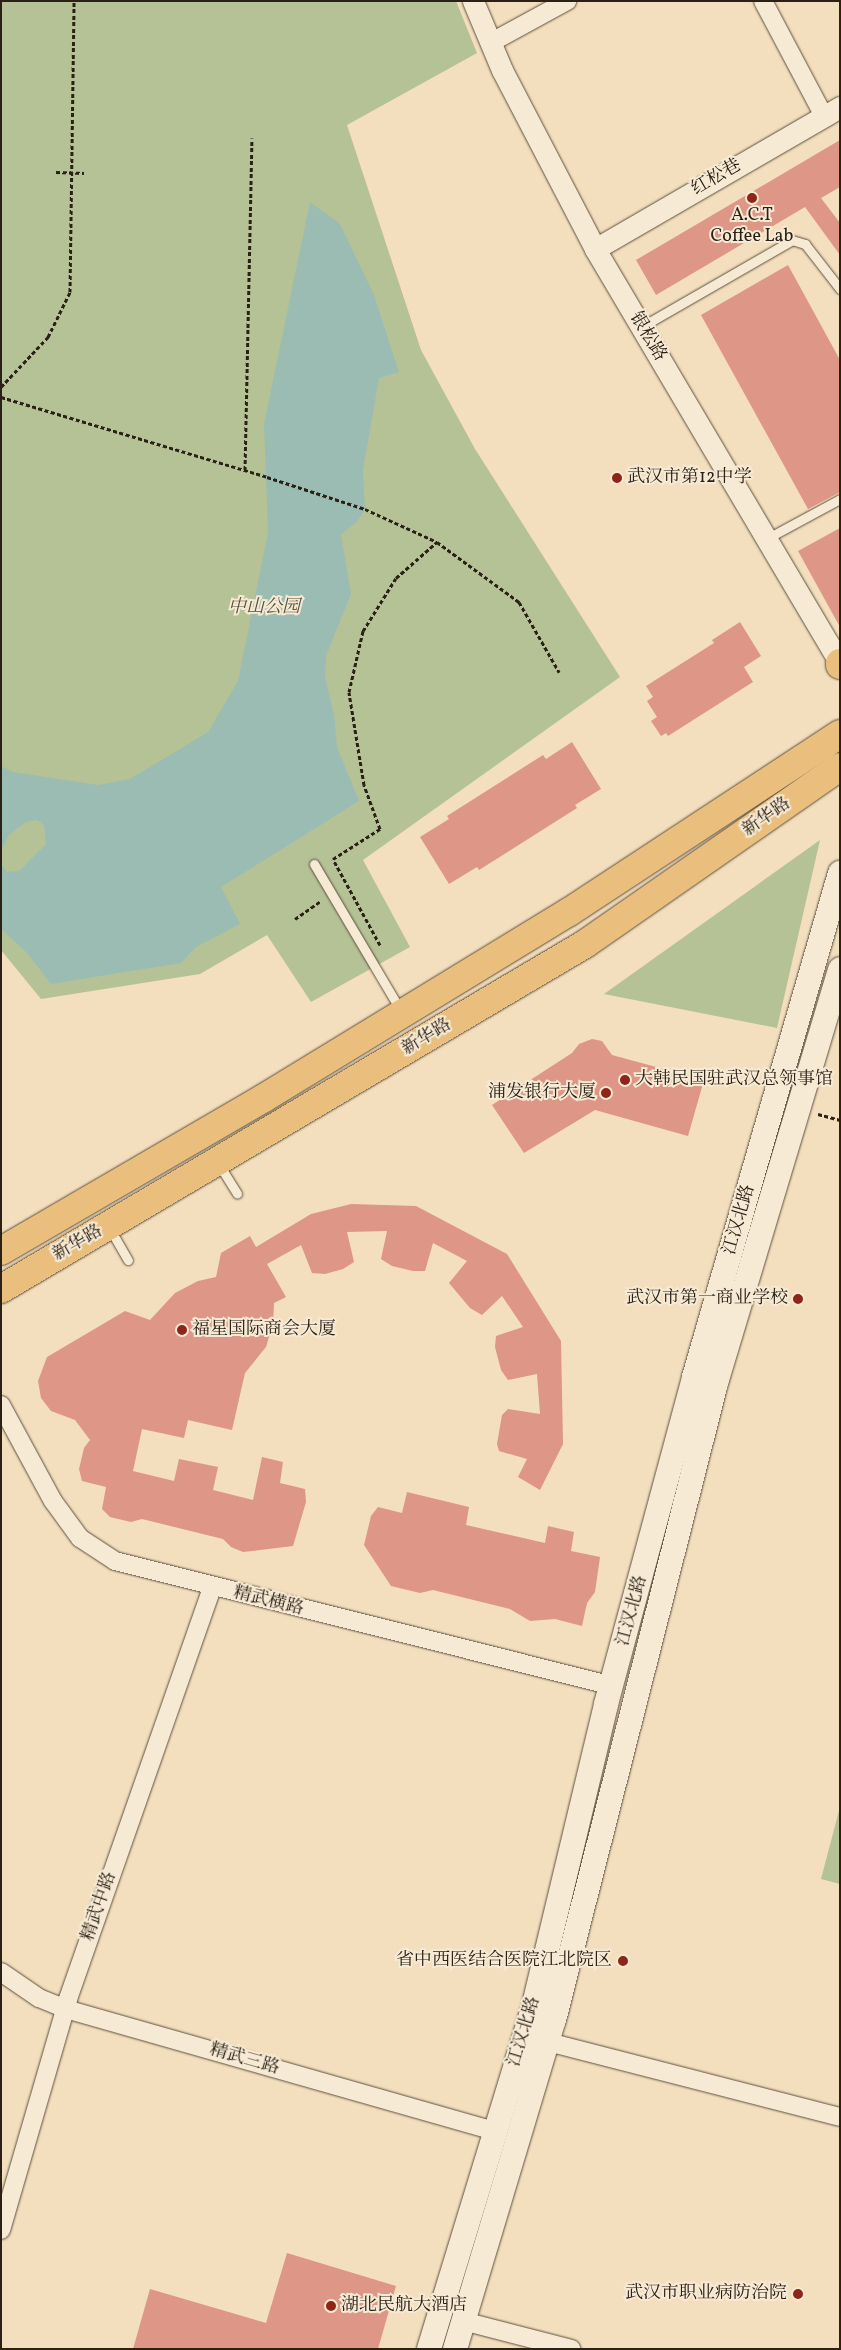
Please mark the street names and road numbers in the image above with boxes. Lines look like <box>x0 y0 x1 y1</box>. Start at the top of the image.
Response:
street label: 红松巷 <box>688 155 746 201</box>
street label: 银松路 <box>624 308 670 366</box>
street label: 新华路 <box>739 794 795 842</box>
street label: 新华路 <box>398 1015 456 1061</box>
street label: 江汉北路 <box>720 1182 760 1258</box>
street label: 新华路 <box>49 1221 107 1267</box>
street label: 江汉北路 <box>613 1573 653 1649</box>
street label: 精武横路 <box>230 1583 306 1621</box>
street label: 精武中路 <box>78 1869 122 1945</box>
street label: 江汉北路 <box>504 1994 546 2070</box>
street label: 精武三路 <box>206 2040 282 2080</box>

